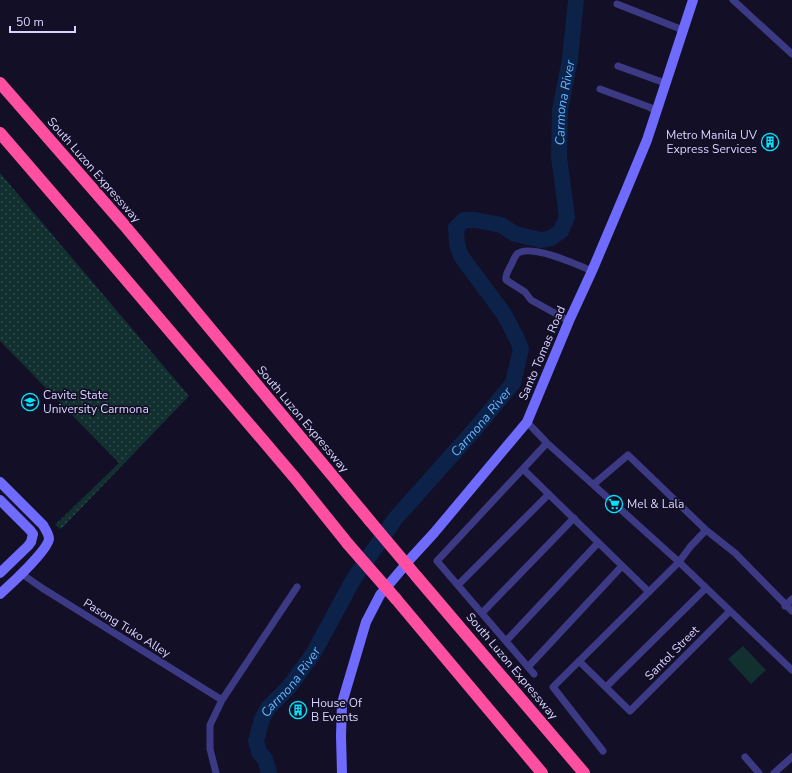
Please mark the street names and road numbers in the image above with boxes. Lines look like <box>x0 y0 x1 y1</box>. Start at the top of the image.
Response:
street label: South Luzon Expressway <box>44 114 145 227</box>
street label: Santo Tomas Road <box>515 303 569 403</box>
street label: South Luzon Expressway <box>254 362 353 476</box>
street label: Pasong Tuko Alley <box>80 595 174 662</box>
street label: South Luzon Expressway <box>463 609 562 723</box>
street label: Santol Street <box>641 622 703 684</box>

